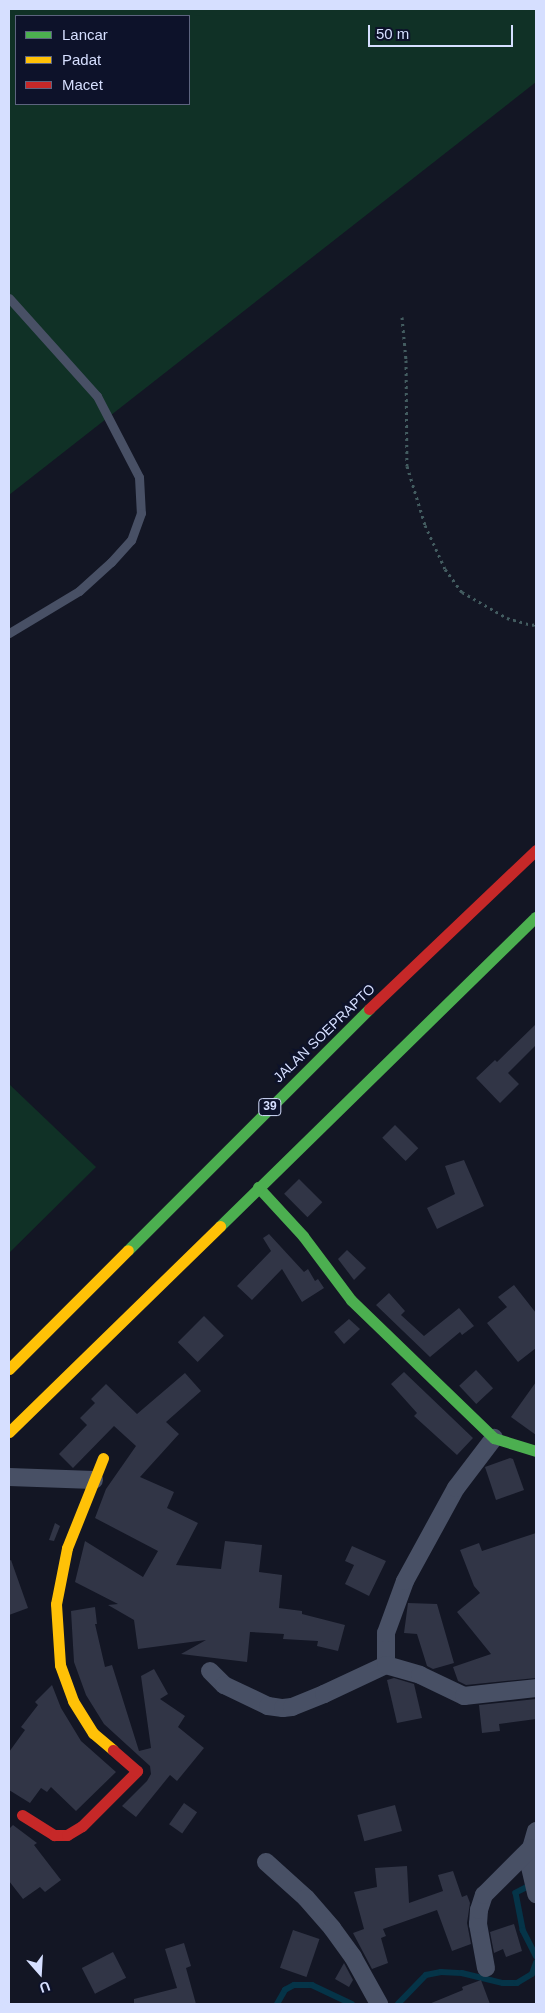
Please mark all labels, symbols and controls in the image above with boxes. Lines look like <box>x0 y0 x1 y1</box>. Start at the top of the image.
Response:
legend <box>15 15 190 105</box>
scale bar <box>370 15 515 47</box>
text: 50 m <box>376 25 409 42</box>
text: Lancar <box>62 26 108 43</box>
text: Padat <box>62 51 101 68</box>
text: Macet <box>62 76 103 93</box>
street label: JALAN SOEPRAPTO <box>270 980 378 1086</box>
road number: 39 <box>258 1098 282 1116</box>
north arrow <box>15 1948 65 1998</box>
text: U <box>37 1978 52 1996</box>

